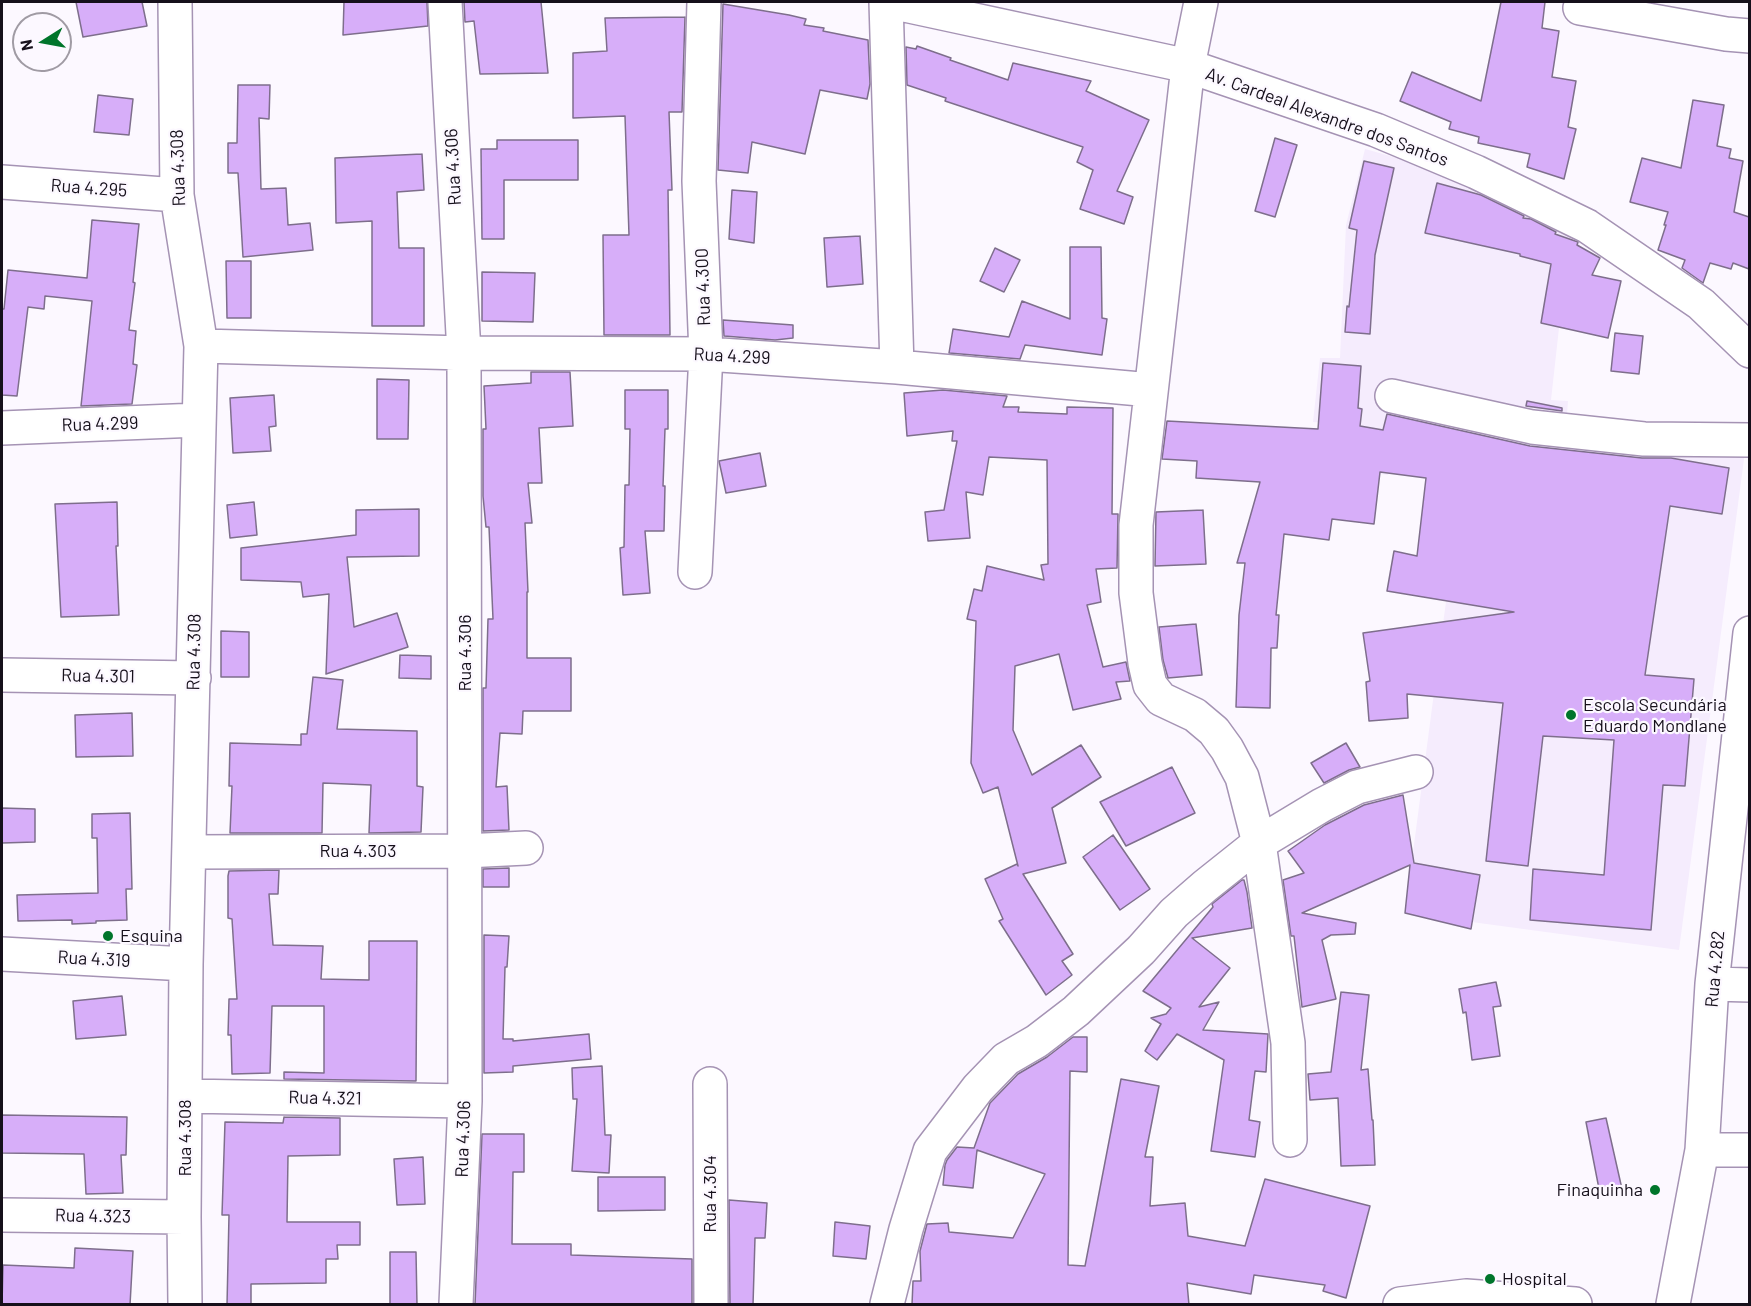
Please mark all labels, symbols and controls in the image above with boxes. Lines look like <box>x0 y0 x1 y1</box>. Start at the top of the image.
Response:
north arrow <box>12 12 72 72</box>
text: N <box>15 38 36 52</box>
street label: Av. Cardeal Alexandre dos Santos <box>1203 63 1451 171</box>
street label: Rua 4.306 <box>440 128 466 206</box>
street label: Rua 4.308 <box>166 129 190 207</box>
street label: Rua 4.295 <box>50 175 128 201</box>
street label: Rua 4.300 <box>691 248 715 326</box>
street label: Rua 4.299 <box>693 343 771 369</box>
street label: Rua 4.299 <box>61 412 139 436</box>
street label: Rua 4.308 <box>183 613 205 691</box>
street label: Rua 4.306 <box>454 614 476 692</box>
street label: Rua 4.301 <box>61 665 135 687</box>
place label: Escola Secundária Eduardo Mondlane <box>1583 694 1727 736</box>
marker: Escola Secundária Eduardo Mondlane <box>1564 708 1578 722</box>
street label: Rua 4.303 <box>319 840 397 862</box>
place label: Esquina <box>120 925 183 947</box>
marker: Esquina <box>101 929 115 943</box>
street label: Rua 4.282 <box>1701 930 1729 1008</box>
street label: Rua 4.319 <box>57 946 131 972</box>
street label: Rua 4.321 <box>288 1087 362 1109</box>
street label: Rua 4.308 <box>174 1099 196 1177</box>
street label: Rua 4.306 <box>451 1100 475 1178</box>
street label: Rua 4.304 <box>699 1155 721 1233</box>
place label: Finaquinha <box>1557 1179 1643 1201</box>
marker: Finaquinha <box>1648 1183 1662 1197</box>
street label: Rua 4.323 <box>55 1205 131 1227</box>
place label: Hospital <box>1502 1268 1567 1290</box>
marker: Hospital <box>1483 1272 1497 1286</box>

